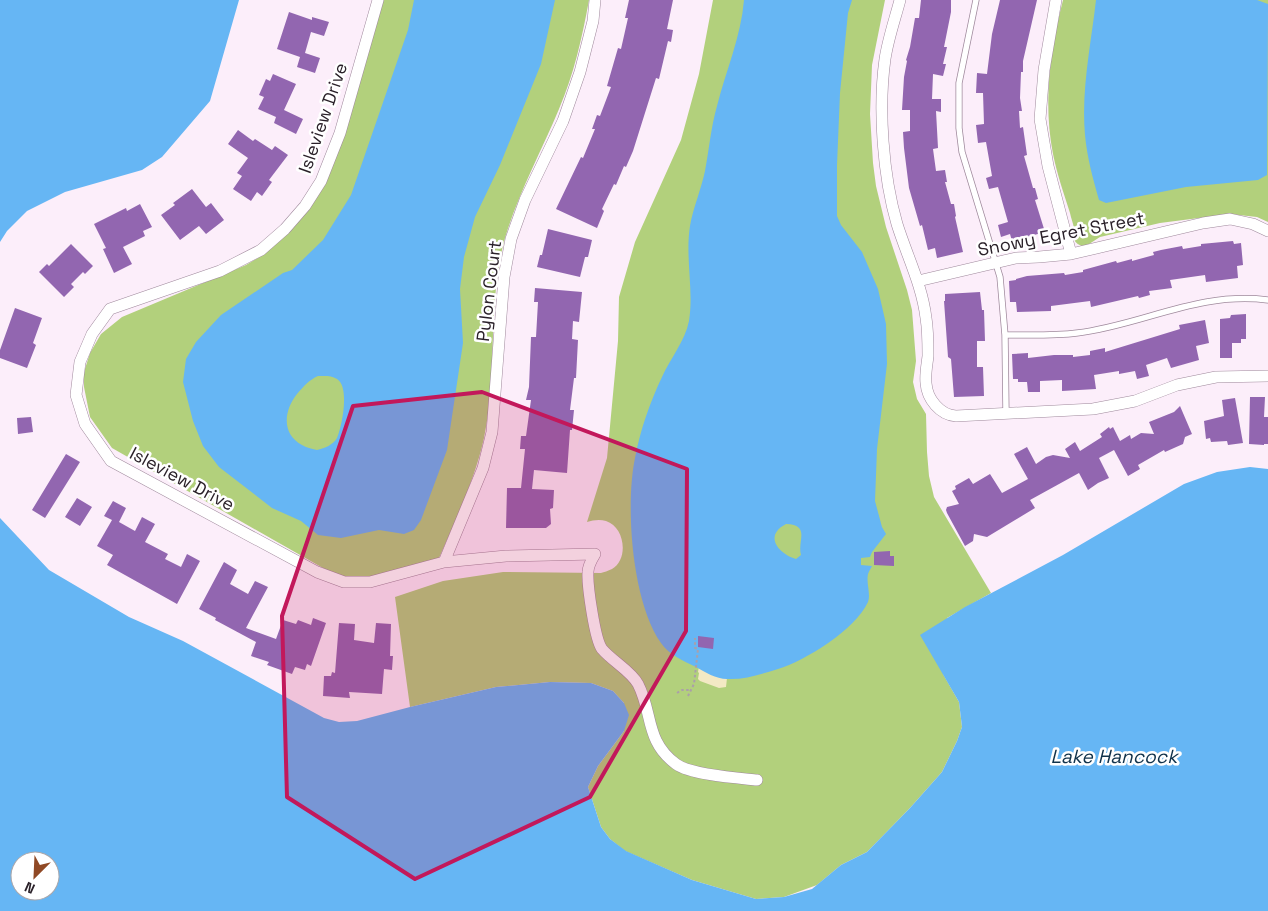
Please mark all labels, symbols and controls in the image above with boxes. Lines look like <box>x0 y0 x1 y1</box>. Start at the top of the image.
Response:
street label: Isleview Drive <box>293 60 352 176</box>
street label: Snowy Egret Street <box>976 206 1146 261</box>
street label: Pylon Court <box>471 239 506 343</box>
street label: Isleview Drive <box>126 441 239 516</box>
water label: Lake Hancock <box>1051 744 1180 769</box>
north arrow <box>10 851 60 901</box>
text: N <box>22 878 38 898</box>

